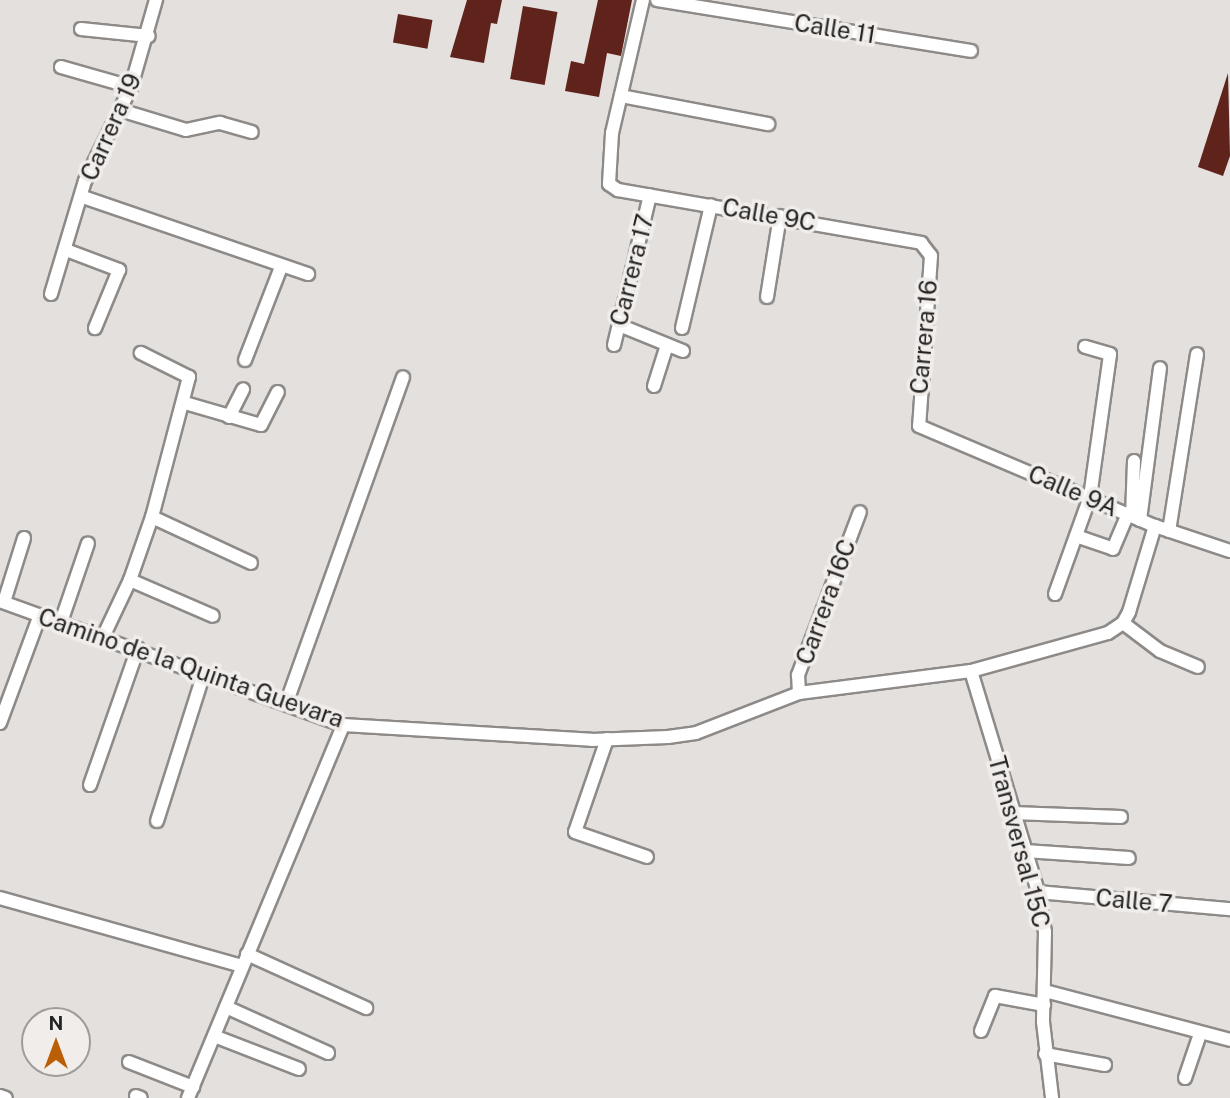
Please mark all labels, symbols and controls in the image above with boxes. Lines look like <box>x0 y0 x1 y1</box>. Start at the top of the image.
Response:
street label: Calle 11 <box>792 8 878 50</box>
street label: Carrera 19 <box>75 69 147 185</box>
street label: Calle 9C <box>720 193 818 237</box>
street label: Carrera 17 <box>604 211 660 329</box>
street label: Carrera 16 <box>905 279 943 395</box>
street label: Calle 9A <box>1024 459 1122 523</box>
street label: Carrera 16C <box>790 535 862 669</box>
street label: Camino de la Quinta Guevara <box>34 602 348 734</box>
street label: Transversal 15C <box>982 753 1056 931</box>
street label: Calle 7 <box>1094 883 1174 919</box>
north arrow <box>21 1007 91 1077</box>
text: N <box>49 1012 63 1034</box>

